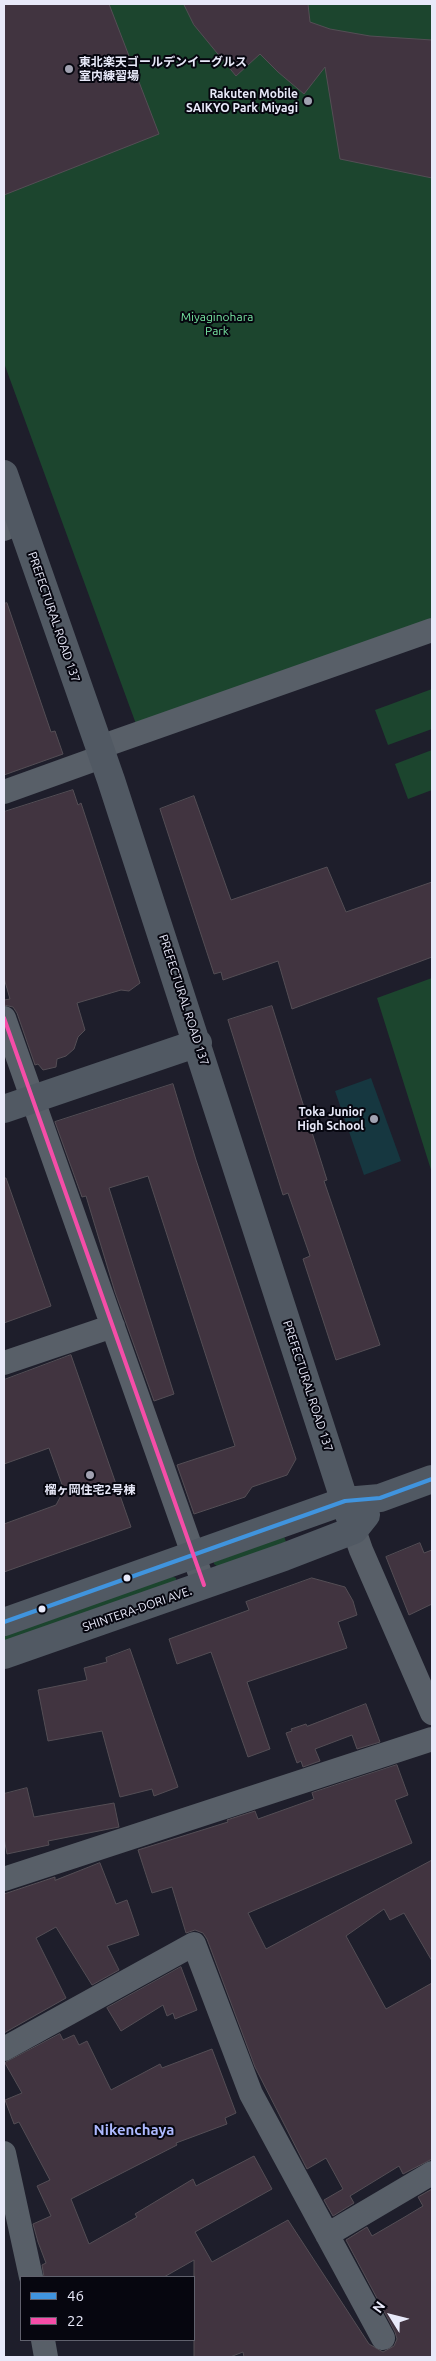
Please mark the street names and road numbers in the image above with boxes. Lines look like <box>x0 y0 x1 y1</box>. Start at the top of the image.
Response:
street label: PREFECTURAL ROAD 137 <box>25 550 83 684</box>
street label: PREFECTURAL ROAD 137 <box>156 933 212 1067</box>
street label: PREFECTURAL ROAD 137 <box>280 1319 336 1453</box>
street label: SHINTERA-DORI AVE. <box>81 1584 193 1634</box>

